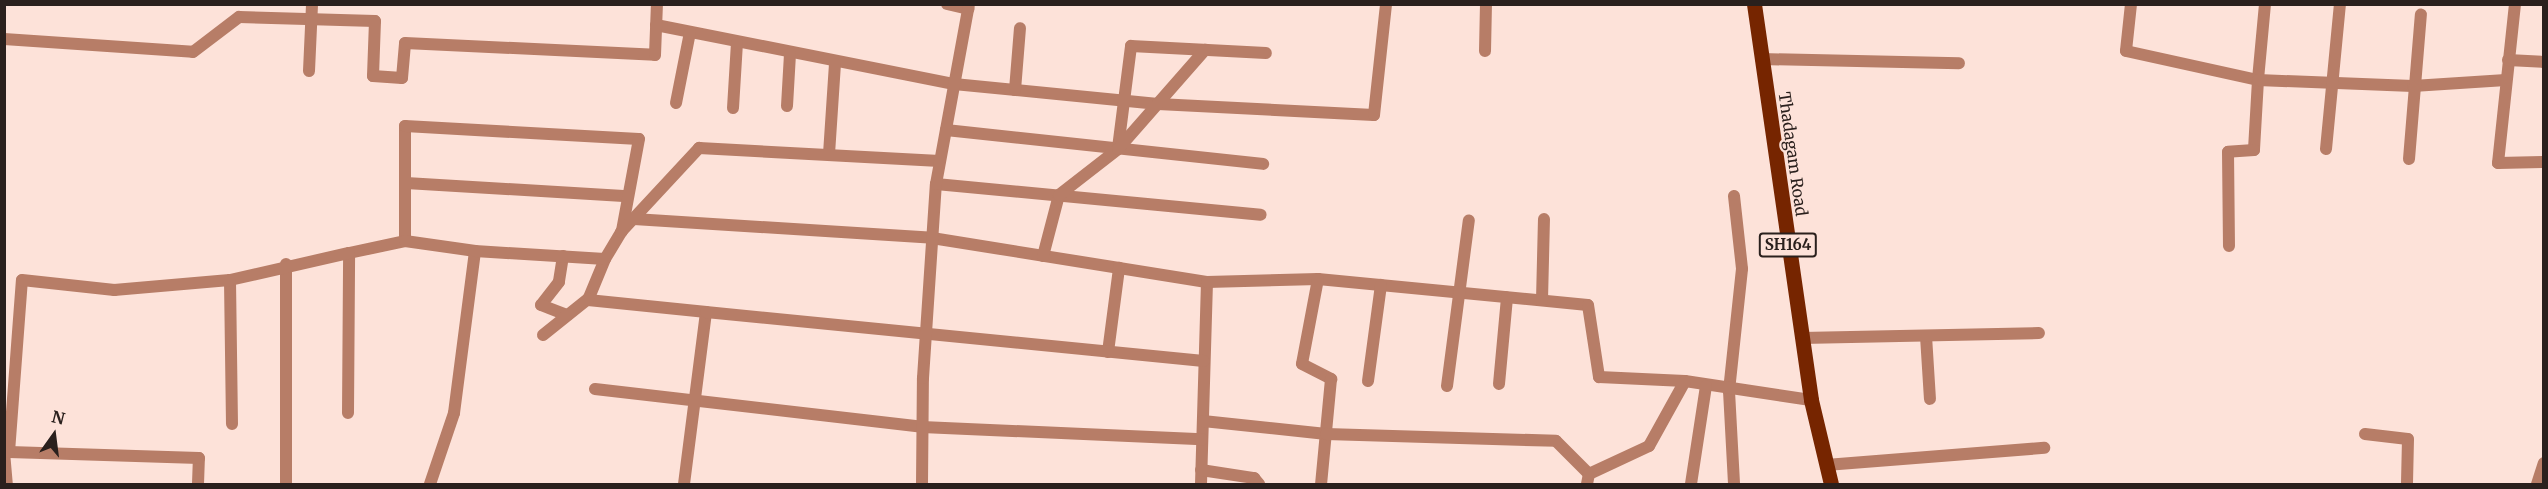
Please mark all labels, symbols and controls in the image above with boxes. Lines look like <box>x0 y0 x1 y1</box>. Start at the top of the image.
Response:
street label: Thadagam Road <box>1775 91 1811 217</box>
road number: SH164 <box>1758 233 1818 257</box>
north arrow <box>24 405 84 465</box>
text: N <box>50 406 67 429</box>

